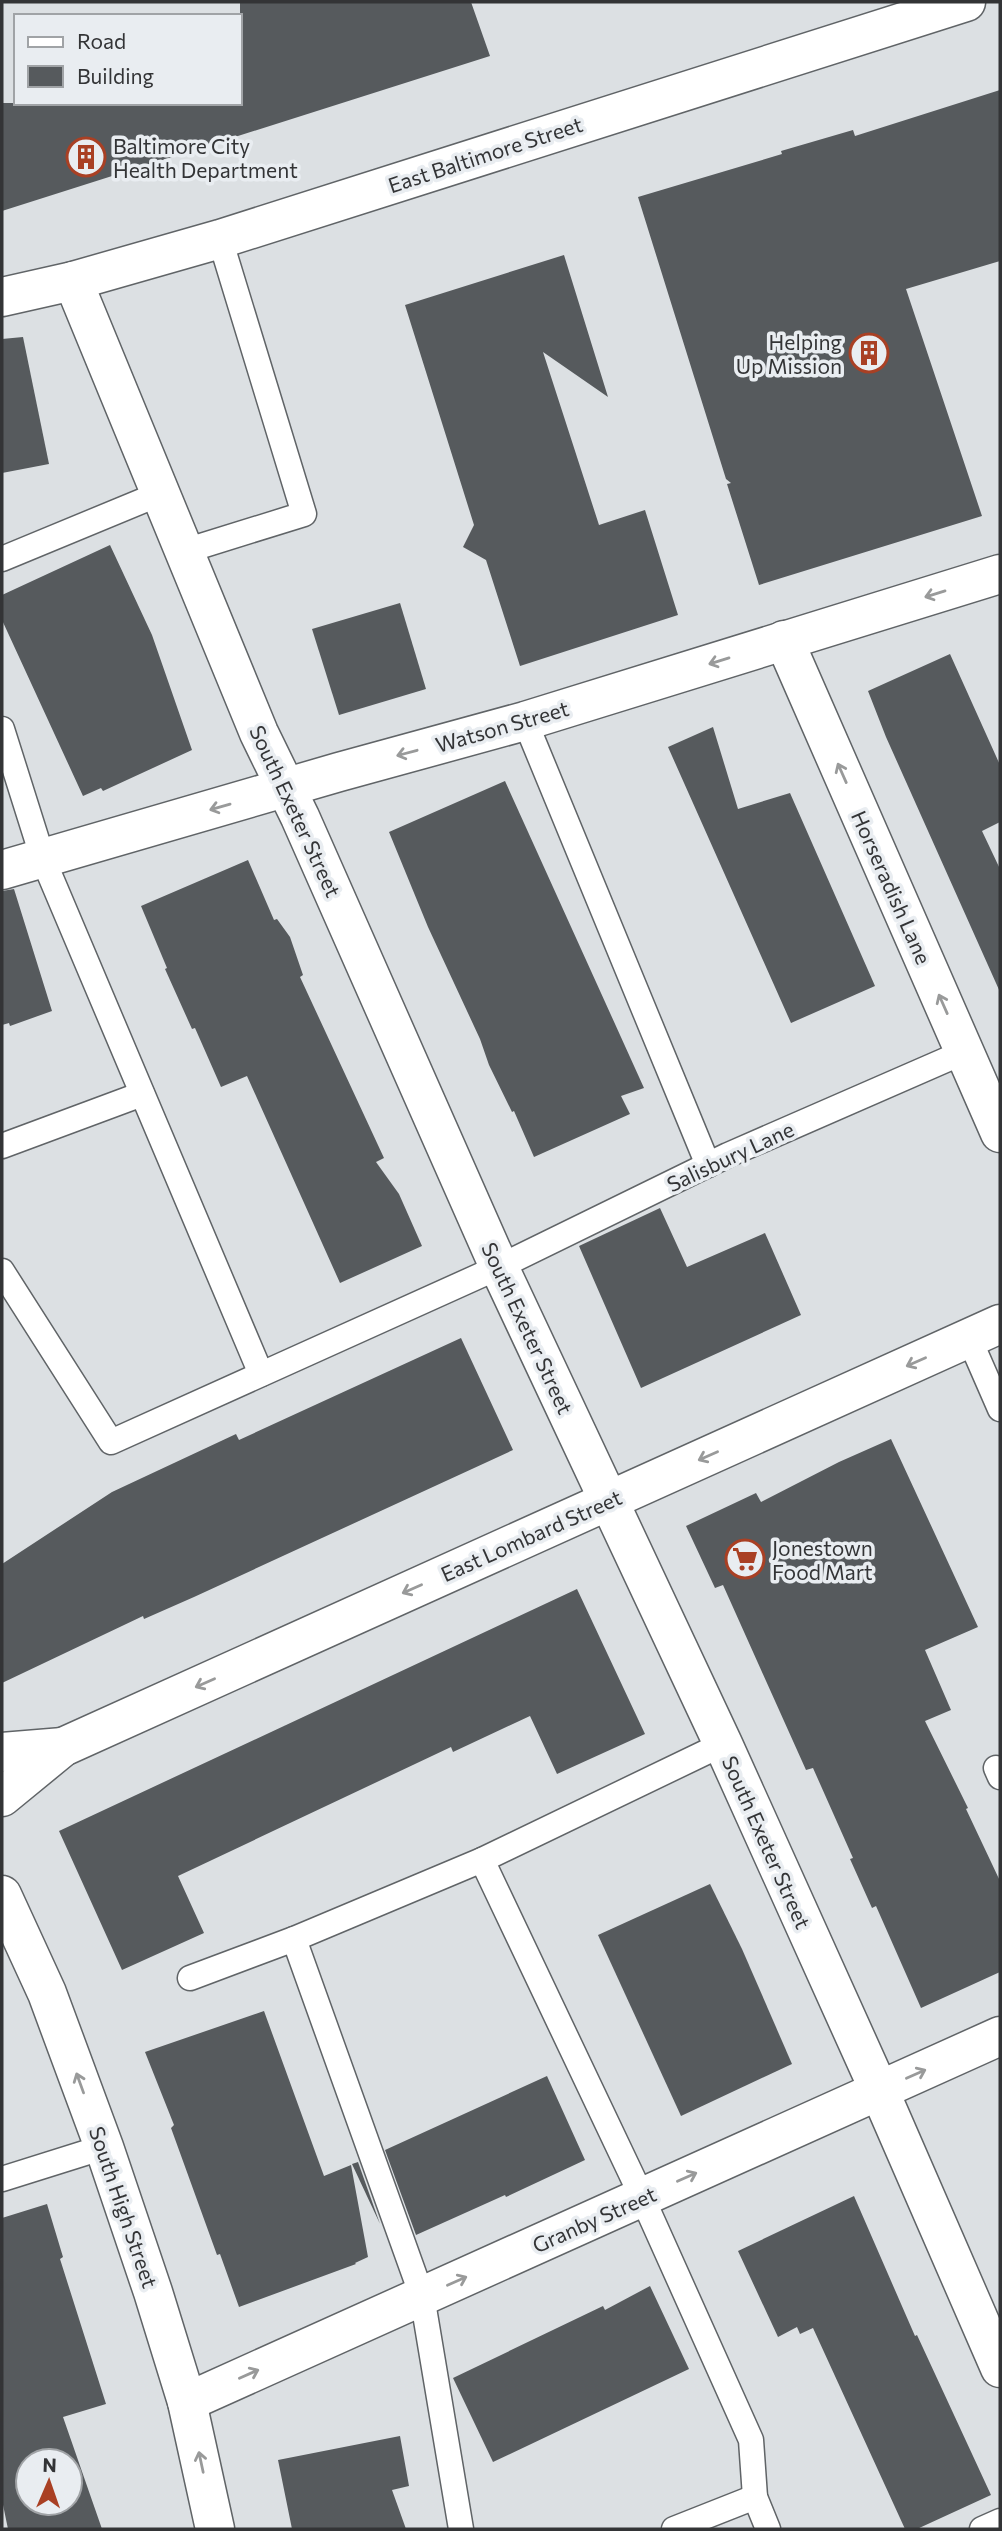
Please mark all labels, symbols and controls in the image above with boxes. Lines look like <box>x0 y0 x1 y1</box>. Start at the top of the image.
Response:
legend <box>14 14 242 105</box>
text: Road <box>77 28 126 53</box>
text: Building <box>77 63 154 88</box>
street label: East Baltimore Street <box>385 111 585 197</box>
place label: Baltimore City Health Department <box>113 133 298 182</box>
building icon: Baltimore City Health Department <box>65 136 107 178</box>
place label: Helping Up Mission <box>736 329 842 378</box>
building icon: Helping Up Mission <box>848 332 890 374</box>
one-way arrow <box>924 589 946 602</box>
one-way arrow <box>709 656 731 668</box>
street label: Watson Street <box>433 695 571 757</box>
street label: South Exeter Street <box>245 721 347 901</box>
one-way arrow <box>396 747 419 760</box>
one-way arrow <box>835 763 848 784</box>
one-way arrow <box>209 801 231 814</box>
street label: Horseradish Lane <box>847 806 937 968</box>
one-way arrow <box>936 993 949 1015</box>
street label: Salisbury Lane <box>663 1116 797 1196</box>
street label: South Exeter Street <box>477 1238 579 1418</box>
one-way arrow <box>906 1356 927 1369</box>
one-way arrow <box>698 1450 719 1463</box>
street label: East Lombard Street <box>437 1484 625 1586</box>
place label: Jonestown Food Mart <box>772 1535 873 1584</box>
supermarket icon: Jonestown Food Mart <box>724 1538 766 1580</box>
one-way arrow <box>402 1583 423 1596</box>
one-way arrow <box>195 1677 216 1690</box>
street label: South Exeter Street <box>718 1752 816 1932</box>
one-way arrow <box>905 2067 926 2080</box>
one-way arrow <box>73 2072 86 2094</box>
street label: South High Street <box>85 2123 163 2291</box>
one-way arrow <box>675 2170 697 2183</box>
street label: Granby Street <box>528 2181 660 2257</box>
one-way arrow <box>446 2274 467 2287</box>
one-way arrow <box>238 2367 260 2380</box>
north arrow <box>14 2447 84 2517</box>
one-way arrow <box>194 2452 207 2474</box>
text: N <box>42 2453 57 2476</box>

